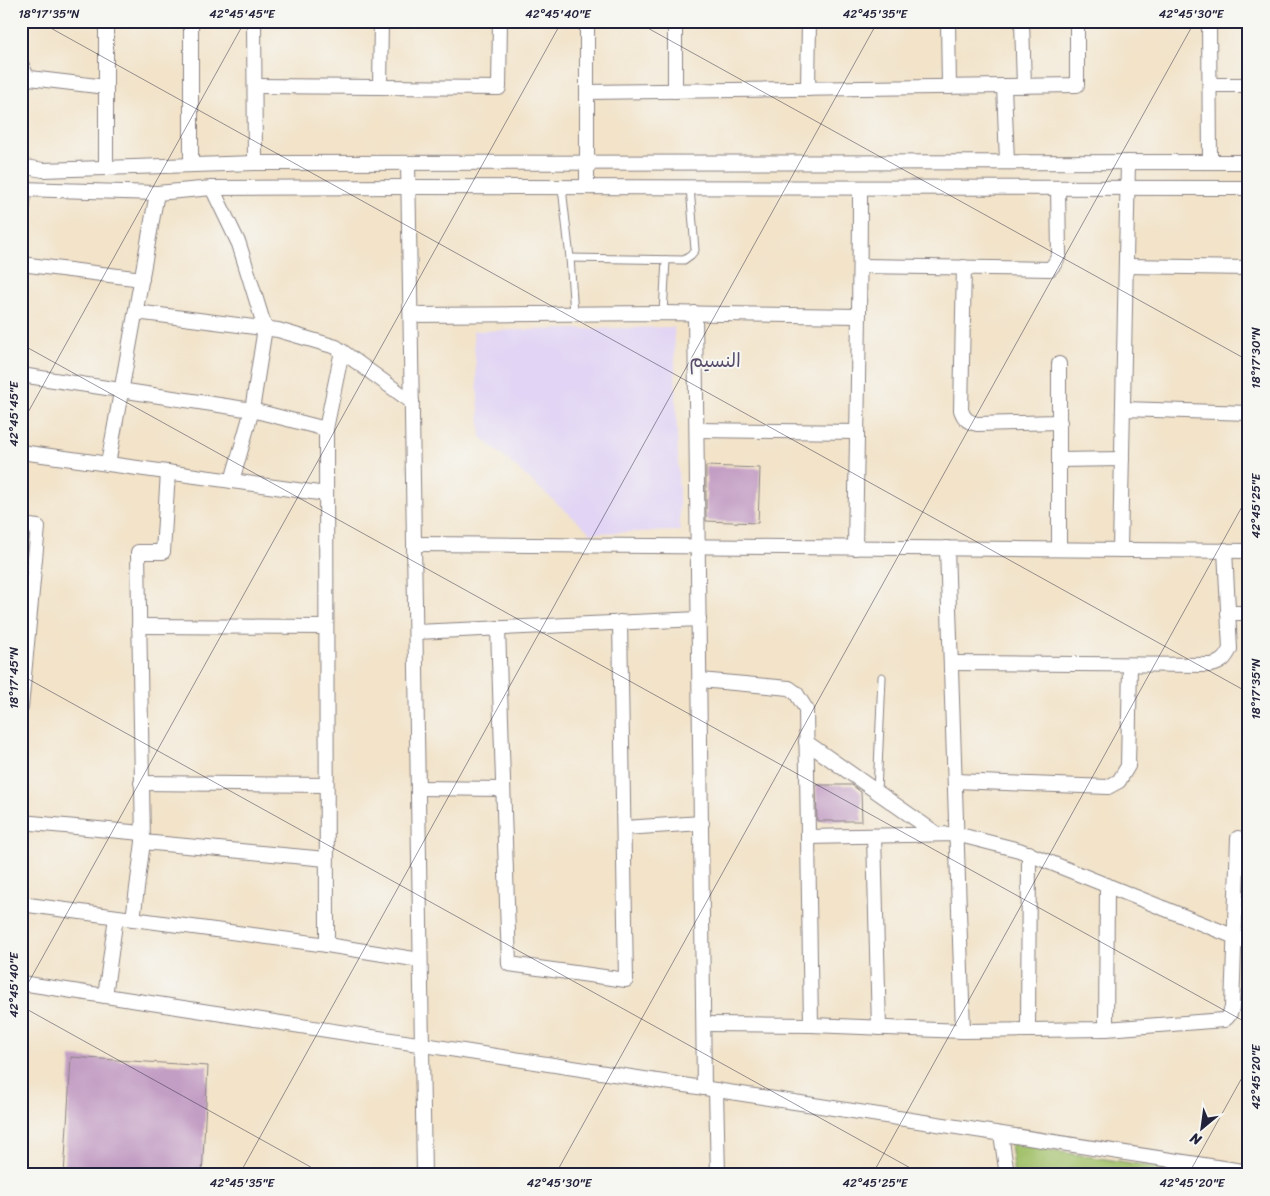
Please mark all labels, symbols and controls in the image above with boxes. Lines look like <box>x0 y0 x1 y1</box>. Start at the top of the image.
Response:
text: 18°17'35"N <box>18 3 80 25</box>
text: 42°45'45"E <box>209 3 276 25</box>
text: 42°45'40"E <box>525 3 592 25</box>
text: 42°45'35"E <box>843 3 909 25</box>
text: 42°45'30"E <box>1159 3 1225 25</box>
text: 18°17'30"N <box>1245 327 1267 389</box>
district label: النسيم <box>689 344 741 377</box>
text: 42°45'45"E <box>3 380 25 447</box>
text: 42°45'25"E <box>1245 472 1267 538</box>
text: 18°17'45"N <box>3 646 25 709</box>
text: 18°17'35"N <box>1245 658 1267 720</box>
text: 42°45'40"E <box>3 951 25 1018</box>
text: 42°45'20"E <box>1245 1043 1267 1110</box>
north arrow <box>1178 1104 1228 1154</box>
text: N <box>1185 1126 1207 1153</box>
text: 42°45'35"E <box>210 1172 276 1194</box>
text: 42°45'30"E <box>527 1172 593 1194</box>
text: 42°45'25"E <box>843 1172 909 1194</box>
text: 42°45'20"E <box>1159 1172 1226 1194</box>

